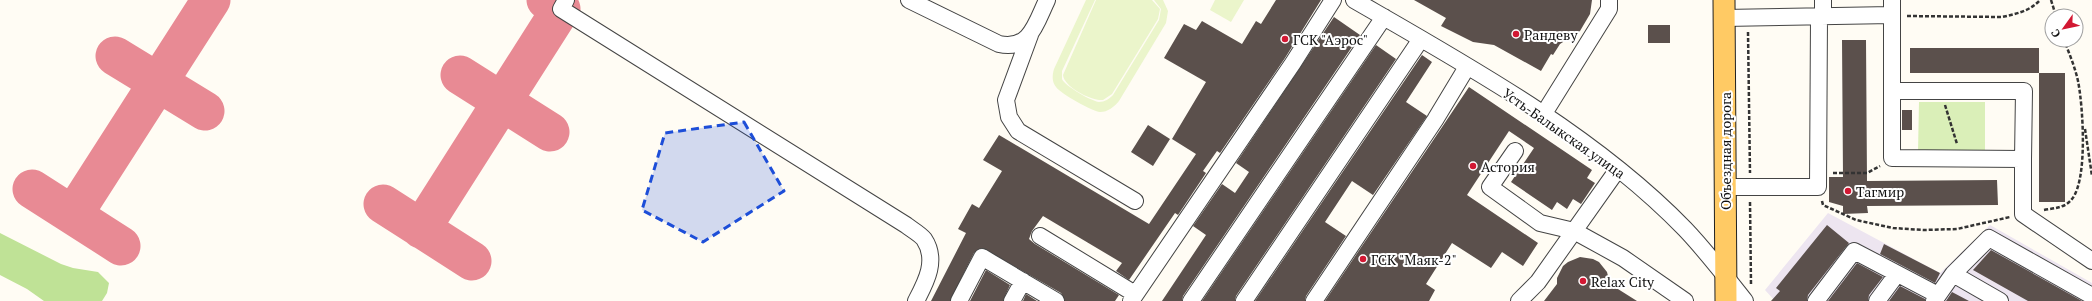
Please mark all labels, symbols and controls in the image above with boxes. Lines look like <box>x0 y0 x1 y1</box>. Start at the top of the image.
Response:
north arrow <box>2044 8 2084 48</box>
place label: Рандеву <box>1524 25 1578 44</box>
text: С <box>2048 27 2063 40</box>
marker: Рандеву <box>1511 29 1521 39</box>
place label: ГСК "Аэрос" <box>1293 30 1368 49</box>
marker: ГСК "Аэрос" <box>1280 34 1290 44</box>
street label: Усть-Балыкская улица <box>1499 83 1629 183</box>
street label: Объездная дорога <box>1716 92 1735 210</box>
place label: Астория <box>1481 157 1535 176</box>
marker: Астория <box>1468 161 1478 171</box>
place label: Тагмир <box>1856 182 1904 201</box>
marker: Тагмир <box>1843 186 1853 196</box>
place label: ГСК "Маяк-2" <box>1371 250 1457 269</box>
marker: ГСК "Маяк-2" <box>1358 254 1368 264</box>
place label: Relax City <box>1591 272 1655 291</box>
marker: Relax City <box>1578 276 1588 286</box>

